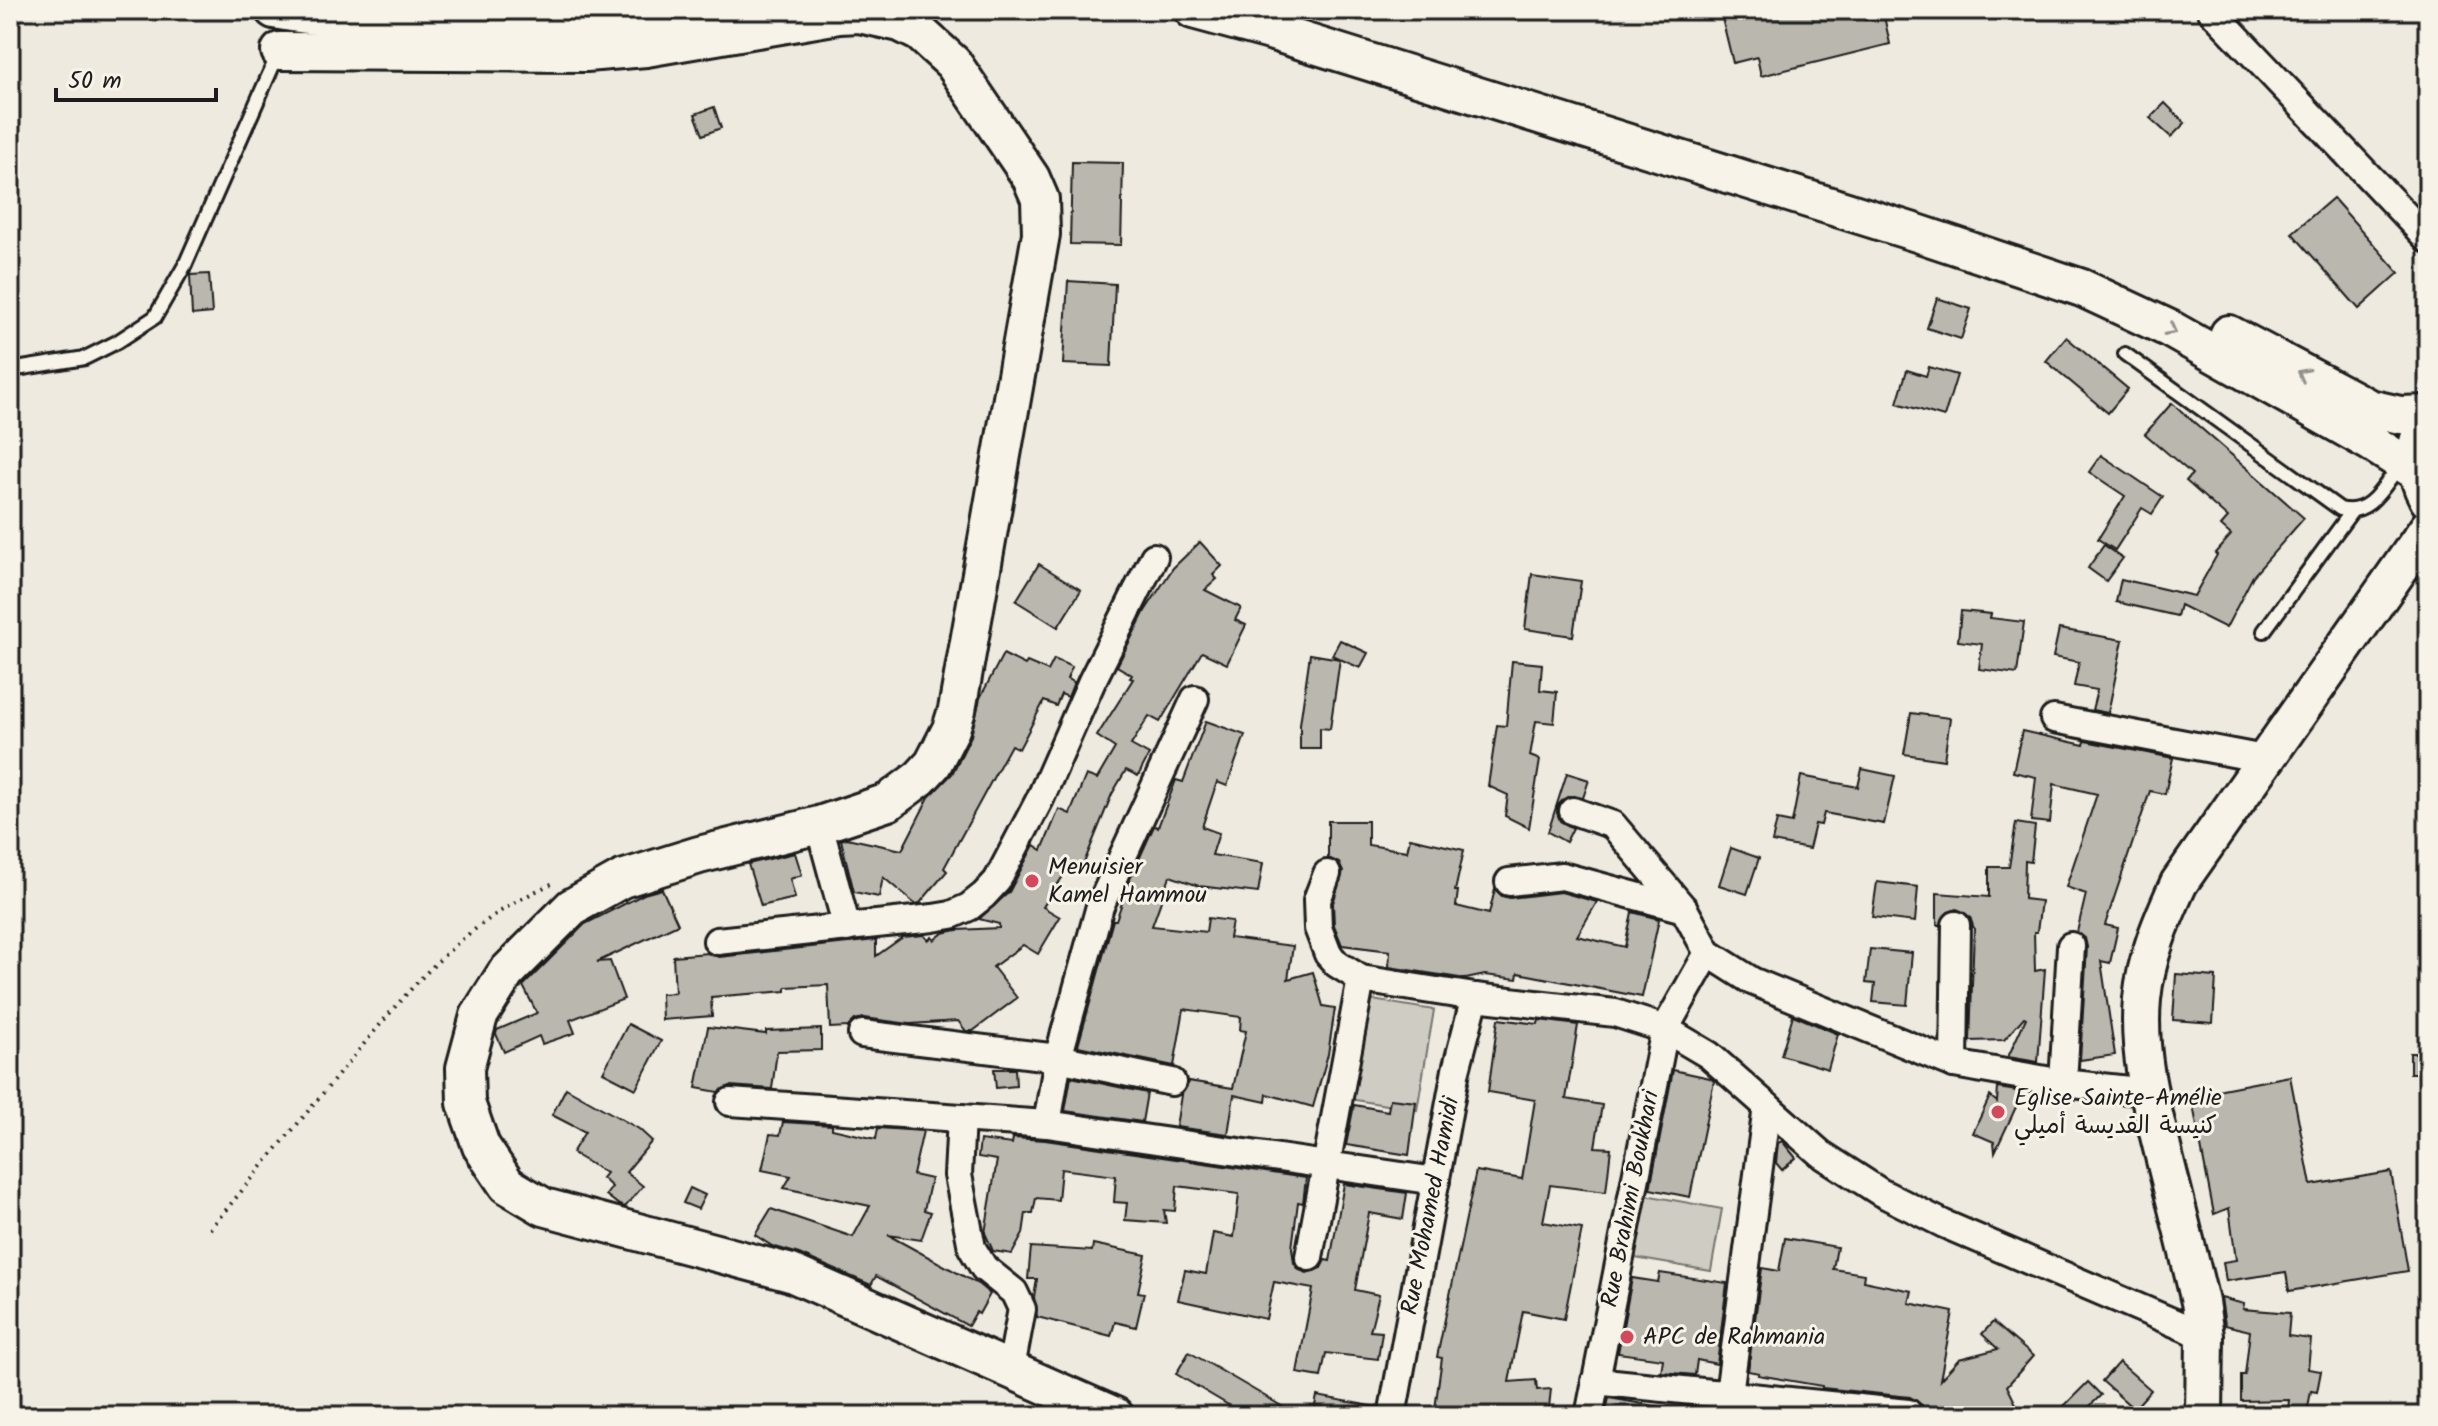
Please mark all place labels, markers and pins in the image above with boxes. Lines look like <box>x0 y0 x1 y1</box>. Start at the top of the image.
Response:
place label: Menuisier Kamel Hammou <box>1048 848 1207 915</box>
marker: Menuisier Kamel Hammou <box>1023 872 1041 890</box>
place label: Eglise Sainte-Amélie كنيسة القديسة أميلي <box>2014 1079 2222 1146</box>
marker: Eglise Sainte-Amélie كنيسة القديسة أميلي <box>1989 1103 2007 1121</box>
place label: APC de Rahmania <box>1643 1318 1825 1357</box>
marker: APC de Rahmania <box>1618 1328 1636 1346</box>

